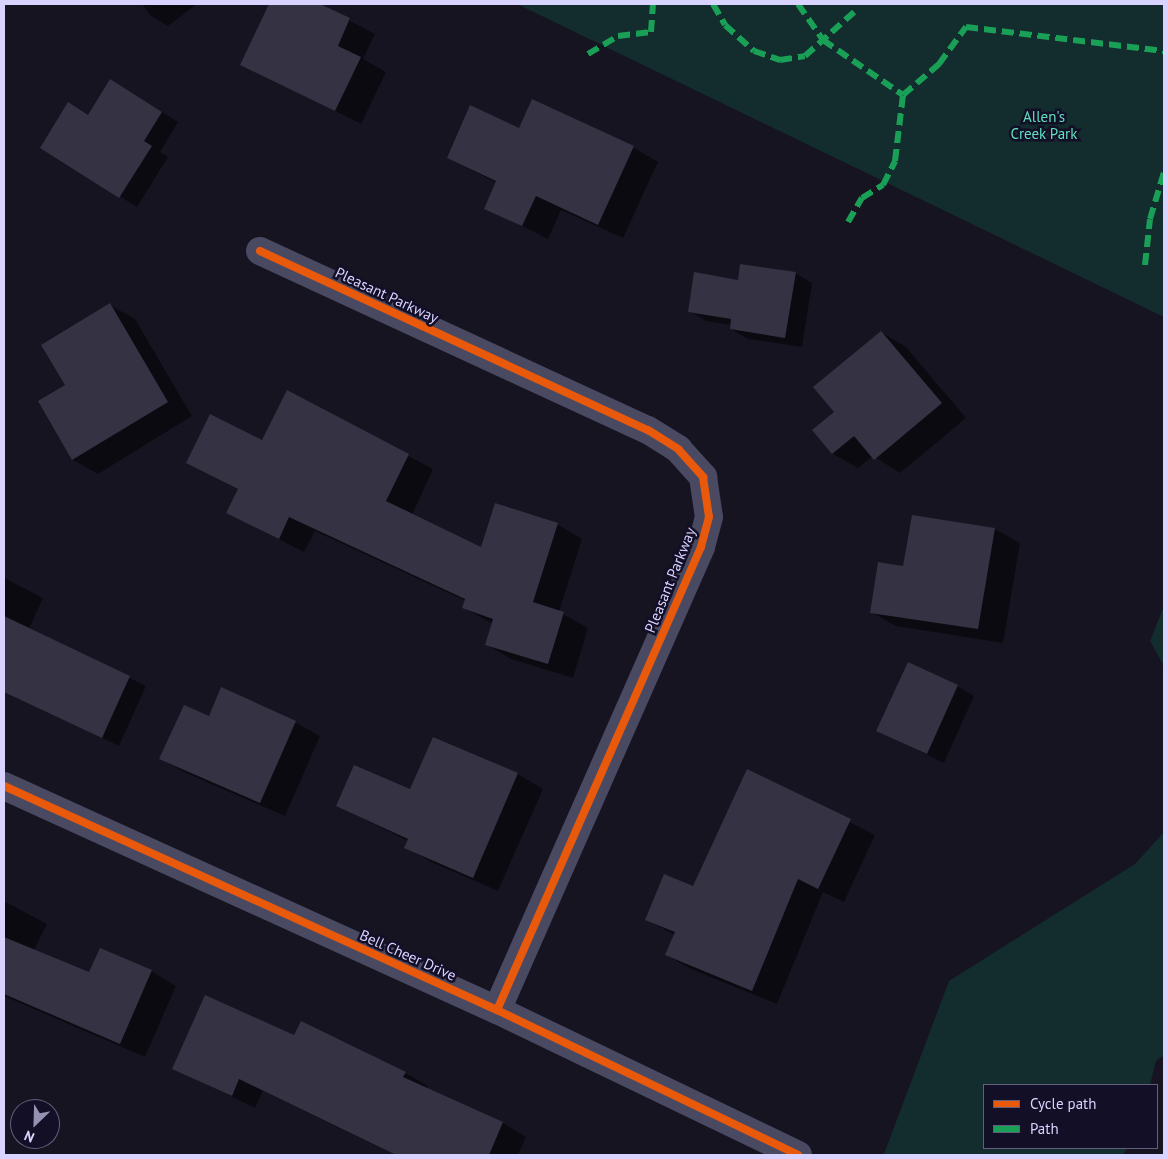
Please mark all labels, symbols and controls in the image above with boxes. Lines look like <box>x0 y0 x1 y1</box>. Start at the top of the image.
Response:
park label: Allen's Creek Park <box>1010 107 1078 142</box>
street label: Pleasant Parkway <box>332 263 442 327</box>
street label: Pleasant Parkway <box>641 525 699 635</box>
street label: Bell Cheer Drive <box>357 926 459 984</box>
legend <box>983 1084 1158 1149</box>
text: Cycle path <box>1030 1094 1096 1113</box>
north arrow <box>10 1099 60 1149</box>
text: Path <box>1030 1119 1059 1138</box>
text: N <box>21 1127 37 1147</box>

